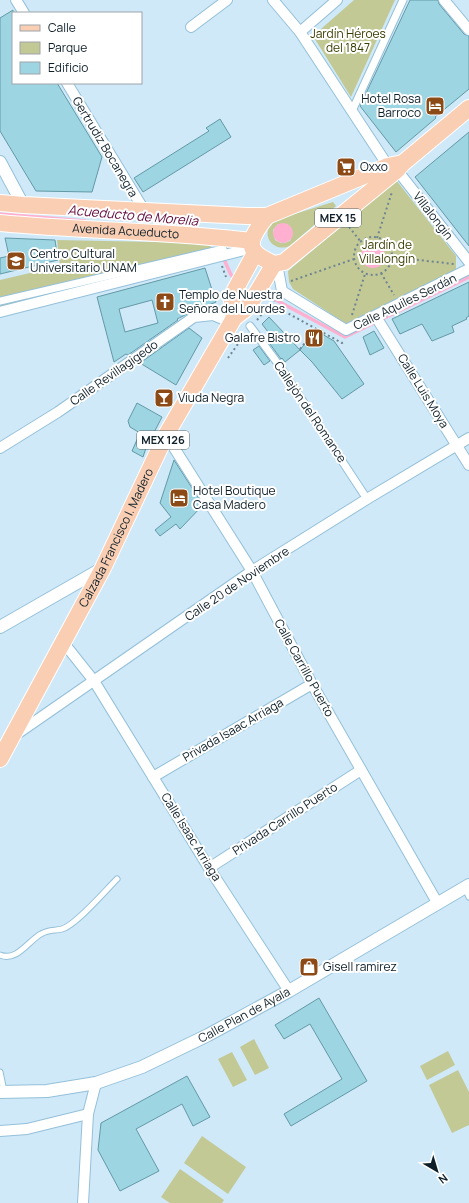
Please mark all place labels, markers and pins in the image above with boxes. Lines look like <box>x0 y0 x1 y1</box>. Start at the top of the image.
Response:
place label: Hotel Rosa Barroco <box>361 90 421 121</box>
hotel icon: Hotel Rosa Barroco <box>424 95 446 117</box>
supermarket icon: Oxxo <box>335 156 357 178</box>
place label: Oxxo <box>360 158 388 175</box>
place label: Centro Cultural Universitario UNAM <box>30 245 137 276</box>
school or university icon: Centro Cultural Universitario UNAM <box>5 250 27 272</box>
place label: Templo de Nuestra Señora del Lourdes <box>179 286 285 317</box>
church icon: Templo de Nuestra Señora del Lourdes <box>154 291 176 313</box>
restaurant icon: Galafre Bistro <box>303 327 325 349</box>
place label: Galafre Bistro <box>225 329 300 346</box>
bar icon: Viuda Negra <box>153 387 175 409</box>
place label: Viuda Negra <box>178 389 244 406</box>
place label: Hotel Boutique Casa Madero <box>193 482 276 513</box>
hotel icon: Hotel Boutique Casa Madero <box>168 487 190 509</box>
shop icon: Gisell ramirez <box>298 956 320 978</box>
place label: Gisell ramirez <box>323 958 397 975</box>

